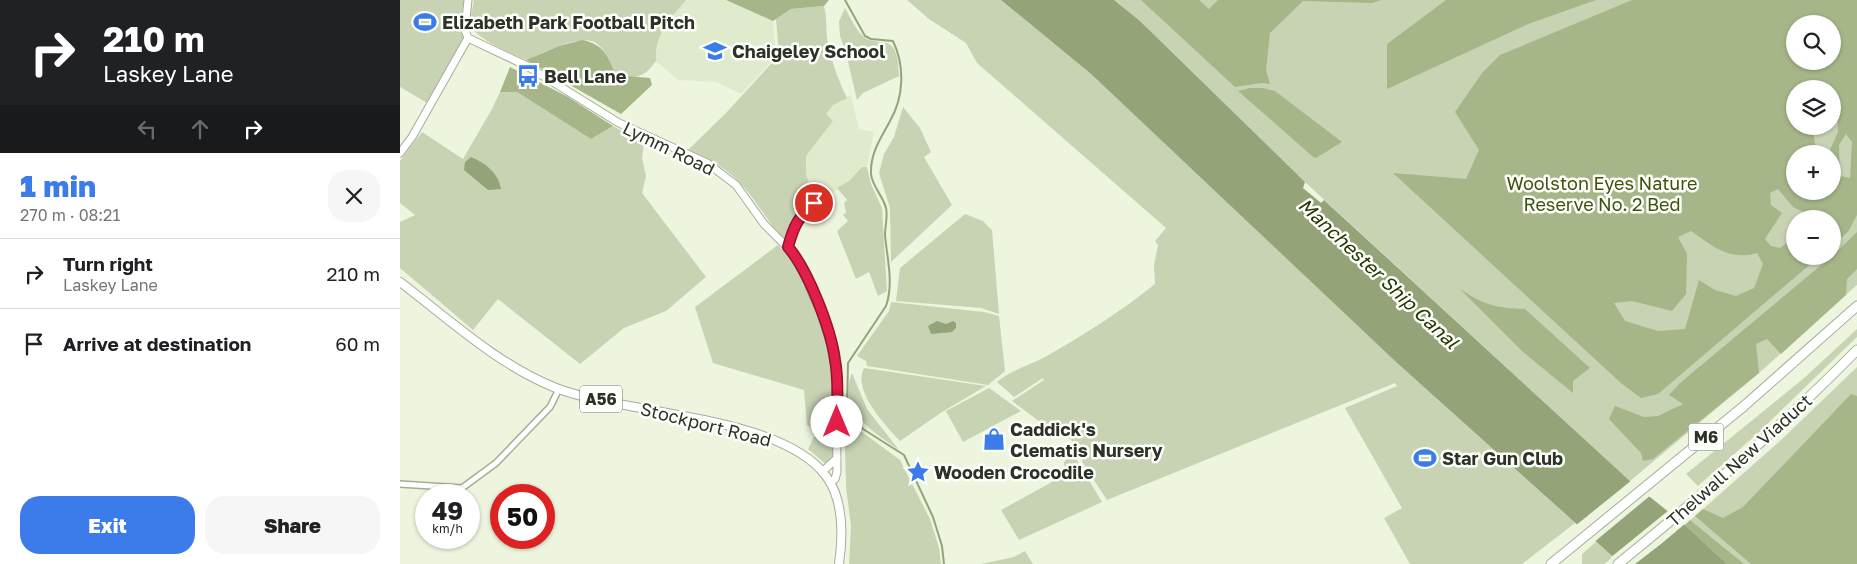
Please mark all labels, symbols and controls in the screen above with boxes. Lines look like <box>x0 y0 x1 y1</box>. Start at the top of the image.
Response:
sports icon: Elizabeth Park Football Pitch <box>412 9 438 35</box>
place label: Elizabeth Park Football Pitch <box>442 11 695 33</box>
map controls <box>1786 15 1841 265</box>
button: search <box>1786 15 1841 70</box>
text: 210 m <box>103 18 205 60</box>
icon: right <box>20 20 85 85</box>
school or university icon: Chaigeley School <box>702 38 728 64</box>
place label: Chaigeley School <box>732 40 885 62</box>
text: Laskey Lane <box>103 60 233 87</box>
bus stop icon: Bell Lane <box>515 63 541 89</box>
place label: Bell Lane <box>544 65 627 87</box>
button: layers <box>1786 80 1841 135</box>
icon: left <box>133 115 161 143</box>
icon: ahead <box>186 115 214 143</box>
icon: right <box>239 115 267 143</box>
street label: Lymm Road <box>620 116 718 180</box>
button: + <box>1786 145 1841 200</box>
text: 1 min <box>20 168 96 204</box>
button: close <box>328 170 380 222</box>
park label: Woolston Eyes Nature Reserve No. 2 Bed <box>1506 172 1698 215</box>
pin <box>793 182 835 224</box>
icon: arrive <box>800 189 828 217</box>
water label: Manchester Ship Canal <box>1294 193 1464 354</box>
text: 270 m · 08:21 <box>20 205 120 225</box>
button: − <box>1786 210 1841 265</box>
text: Turn right <box>63 252 153 275</box>
icon: right <box>20 260 48 288</box>
text: 210 m <box>326 262 380 285</box>
text: Laskey Lane <box>63 275 158 295</box>
icon: arrive <box>20 330 48 358</box>
text: Arrive at destination <box>63 332 251 355</box>
text: 60 m <box>335 332 380 355</box>
road number: A56 <box>580 386 622 412</box>
street label: Thelwall New Viaduct <box>1662 389 1816 531</box>
position arrow <box>810 395 862 447</box>
street label: Stockport Road <box>638 397 774 451</box>
place label: Caddick's Clematis Nursery <box>1010 418 1163 461</box>
road number: M6 <box>1688 424 1724 451</box>
shop icon: Caddick's Clematis Nursery <box>981 426 1007 452</box>
sports icon: Star Gun Club <box>1412 445 1438 471</box>
place label: Star Gun Club <box>1442 447 1563 469</box>
place icon: Wooden Crocodile <box>905 459 931 485</box>
place label: Wooden Crocodile <box>934 461 1094 483</box>
speed limit sign: 50 <box>490 484 555 549</box>
text: 49 <box>432 495 463 526</box>
button: Exit <box>20 496 195 554</box>
button: Share <box>205 496 380 554</box>
text: km/h <box>432 521 463 536</box>

